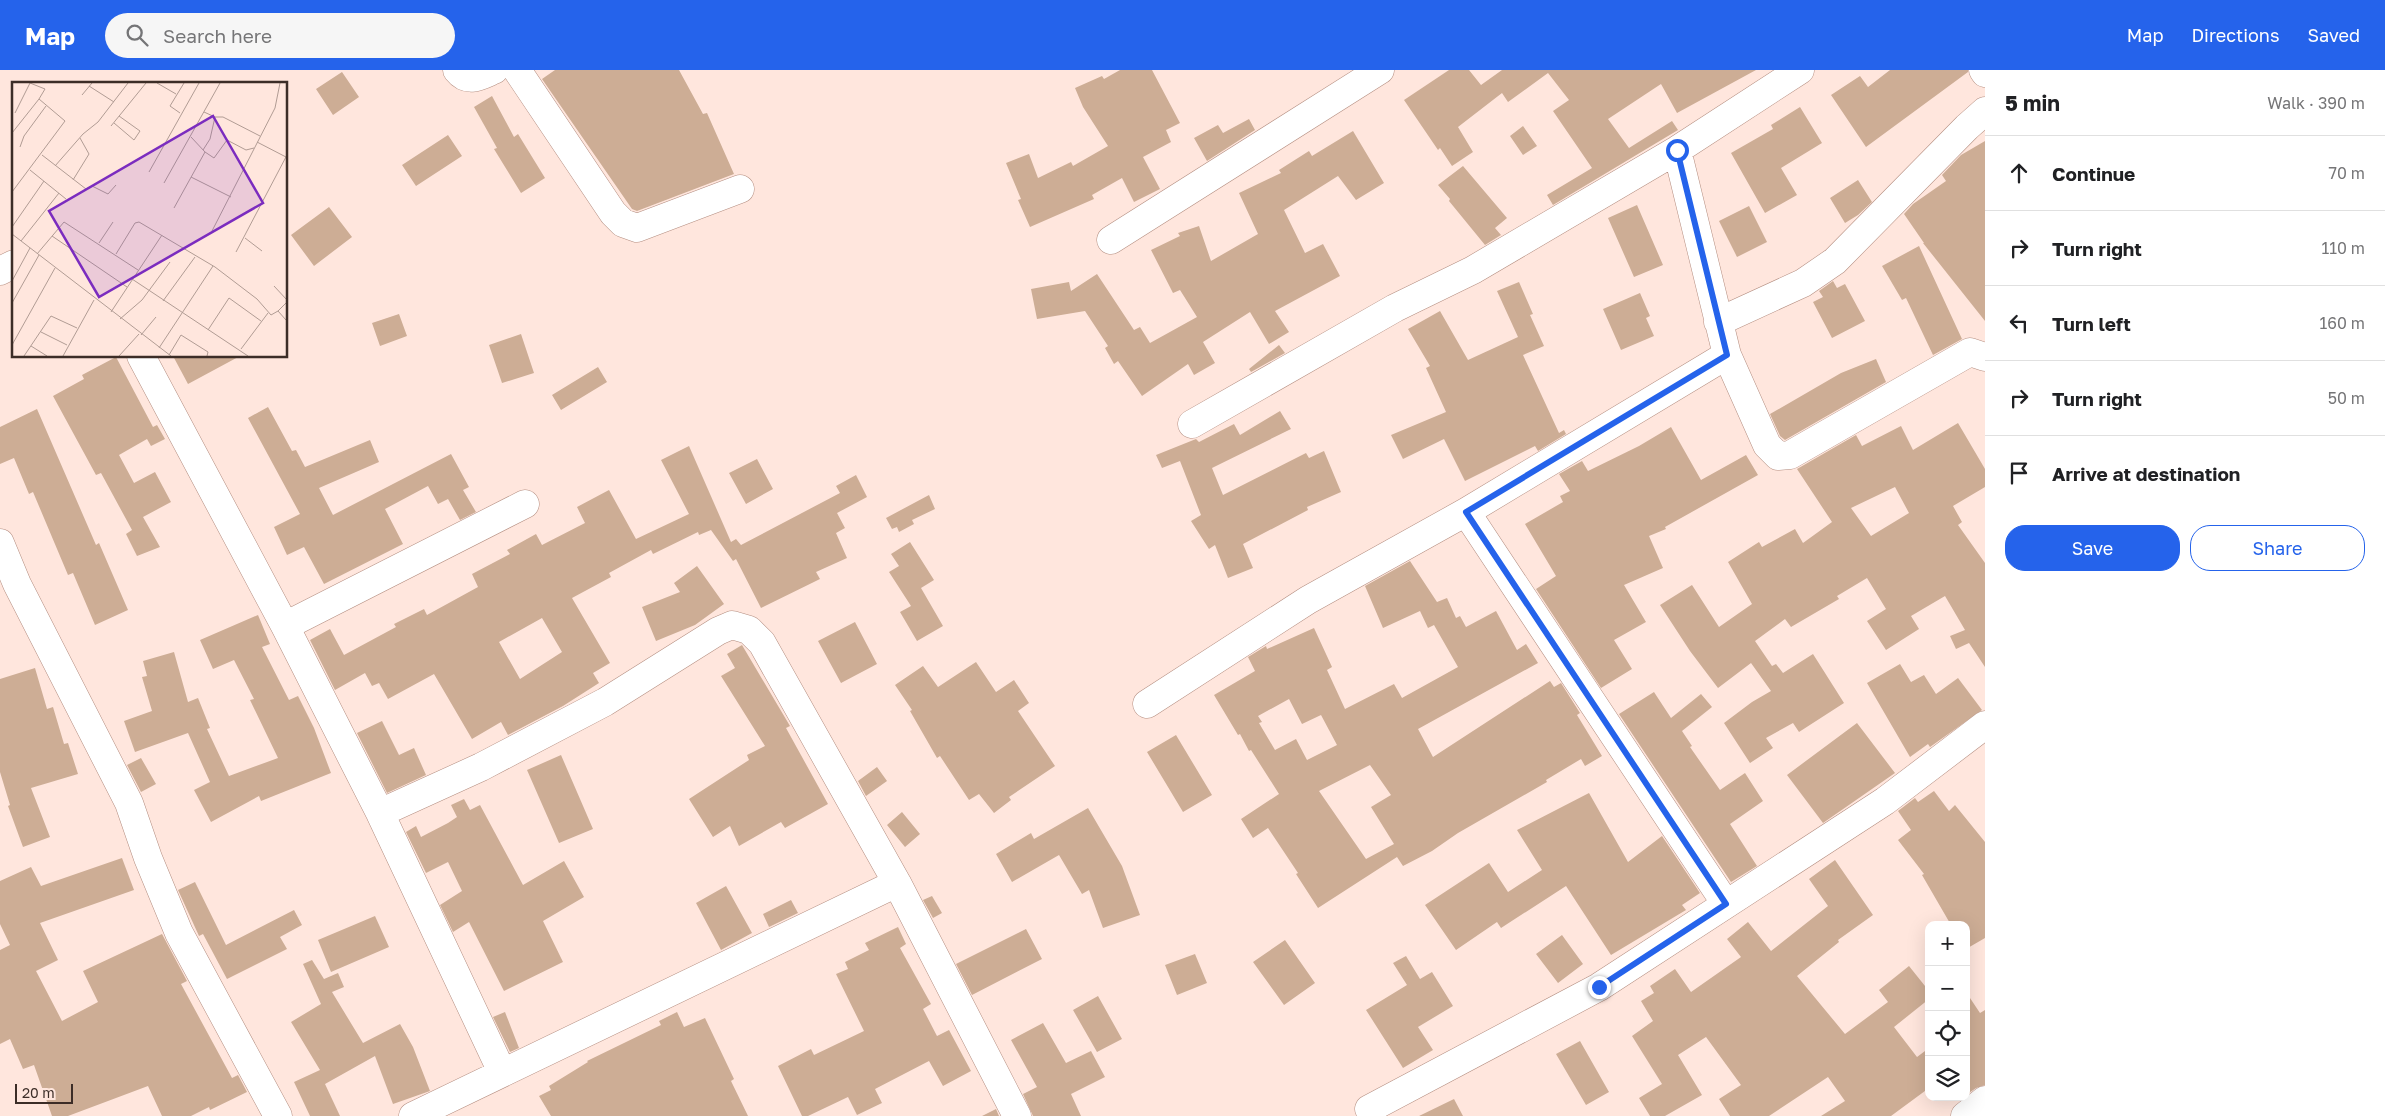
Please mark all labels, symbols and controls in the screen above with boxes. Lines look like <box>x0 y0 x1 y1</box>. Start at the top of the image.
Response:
search box <box>105 13 455 58</box>
text: Map <box>25 21 75 50</box>
icon: search <box>123 21 151 49</box>
text: Search here <box>163 24 272 47</box>
text: Map <box>2127 24 2163 46</box>
text: Directions <box>2191 24 2279 46</box>
text: Saved <box>2307 24 2360 46</box>
inset map <box>12 82 288 358</box>
text: 5 min <box>2005 90 2060 116</box>
text: Walk · 390 m <box>2267 93 2365 113</box>
route start <box>1666 139 1689 162</box>
icon: ahead <box>2005 159 2033 187</box>
text: Continue <box>2052 162 2135 185</box>
text: 70 m <box>2328 163 2365 183</box>
icon: right <box>2005 234 2033 262</box>
text: Turn right <box>2052 237 2142 260</box>
text: 110 m <box>2321 238 2365 258</box>
icon: left <box>2005 309 2033 337</box>
text: Turn left <box>2052 312 2131 335</box>
text: 160 m <box>2319 313 2365 333</box>
icon: right <box>2005 384 2033 412</box>
text: Turn right <box>2052 387 2142 410</box>
text: 50 m <box>2328 388 2365 408</box>
icon: arrive <box>2005 459 2033 487</box>
text: Arrive at destination <box>2052 462 2240 485</box>
button: Save <box>2005 525 2180 571</box>
button: Share <box>2190 525 2365 571</box>
map controls <box>1925 921 1970 1101</box>
button: + <box>1925 921 1970 966</box>
button: − <box>1925 966 1970 1011</box>
route end <box>1588 976 1611 999</box>
button: locate <box>1925 1011 1970 1056</box>
button: layers <box>1925 1056 1970 1101</box>
scale bar <box>15 1081 72 1104</box>
text: 20 m <box>22 1084 55 1101</box>

